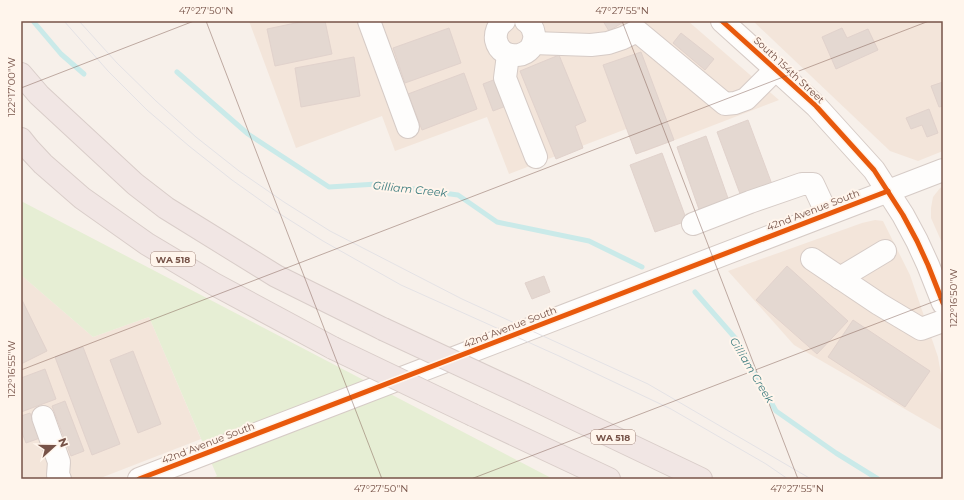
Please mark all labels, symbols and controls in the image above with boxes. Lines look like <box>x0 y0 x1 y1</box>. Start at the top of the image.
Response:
text: 47°27'50"N <box>179 4 233 17</box>
text: 47°27'55"N <box>595 4 649 17</box>
street label: South 154th Street <box>751 34 827 106</box>
text: 122°17'00"W <box>5 57 18 117</box>
water label: Gilliam Creek <box>372 178 448 200</box>
street label: 42nd Avenue South <box>765 186 861 234</box>
road number: WA 518 <box>151 252 195 266</box>
text: 122°16'50"W <box>947 269 960 327</box>
street label: 42nd Avenue South <box>462 303 558 351</box>
water label: Gilliam Creek <box>727 335 777 406</box>
text: 122°16'55"W <box>5 340 18 398</box>
street label: 42nd Avenue South <box>160 419 256 467</box>
north arrow <box>34 426 74 466</box>
road number: WA 518 <box>591 430 635 444</box>
text: N <box>55 436 71 449</box>
text: 47°27'50"N <box>354 482 408 495</box>
text: 47°27'55"N <box>770 482 824 495</box>

